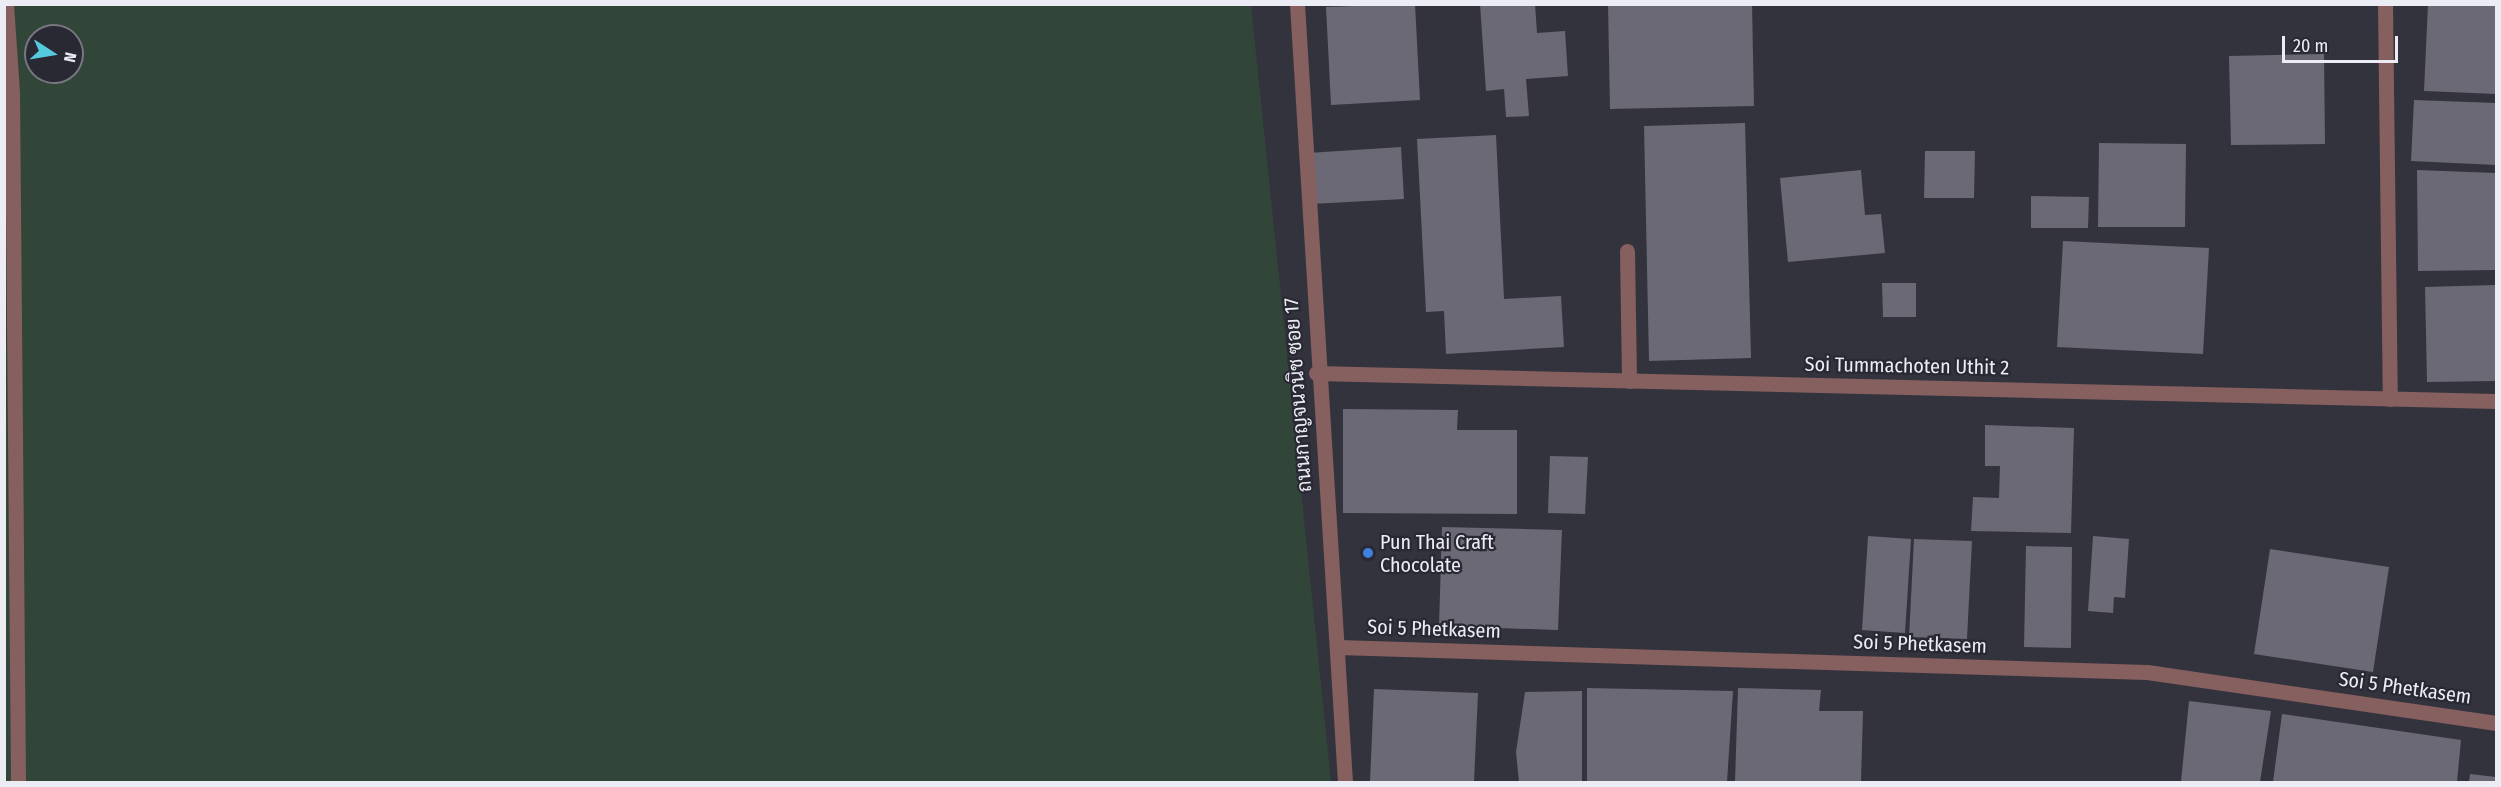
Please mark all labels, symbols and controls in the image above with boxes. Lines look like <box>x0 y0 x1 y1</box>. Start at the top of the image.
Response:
north arrow <box>24 24 84 84</box>
scale bar <box>2285 24 2400 62</box>
text: 20 m <box>2293 35 2328 57</box>
text: N <box>60 51 80 64</box>
street label: ถนนกาญจนวนิช ซอย 17 <box>1279 297 1317 493</box>
street label: Soi Tummachoten Uthit 2 <box>1805 352 2009 380</box>
place label: Pun Thai Craft Chocolate <box>1380 530 1494 577</box>
marker: Pun Thai Craft Chocolate <box>1361 546 1375 560</box>
street label: Soi 5 Phetkasem <box>1367 615 1501 643</box>
street label: Soi 5 Phetkasem <box>1853 630 1987 658</box>
street label: Soi 5 Phetkasem <box>2337 667 2473 709</box>

